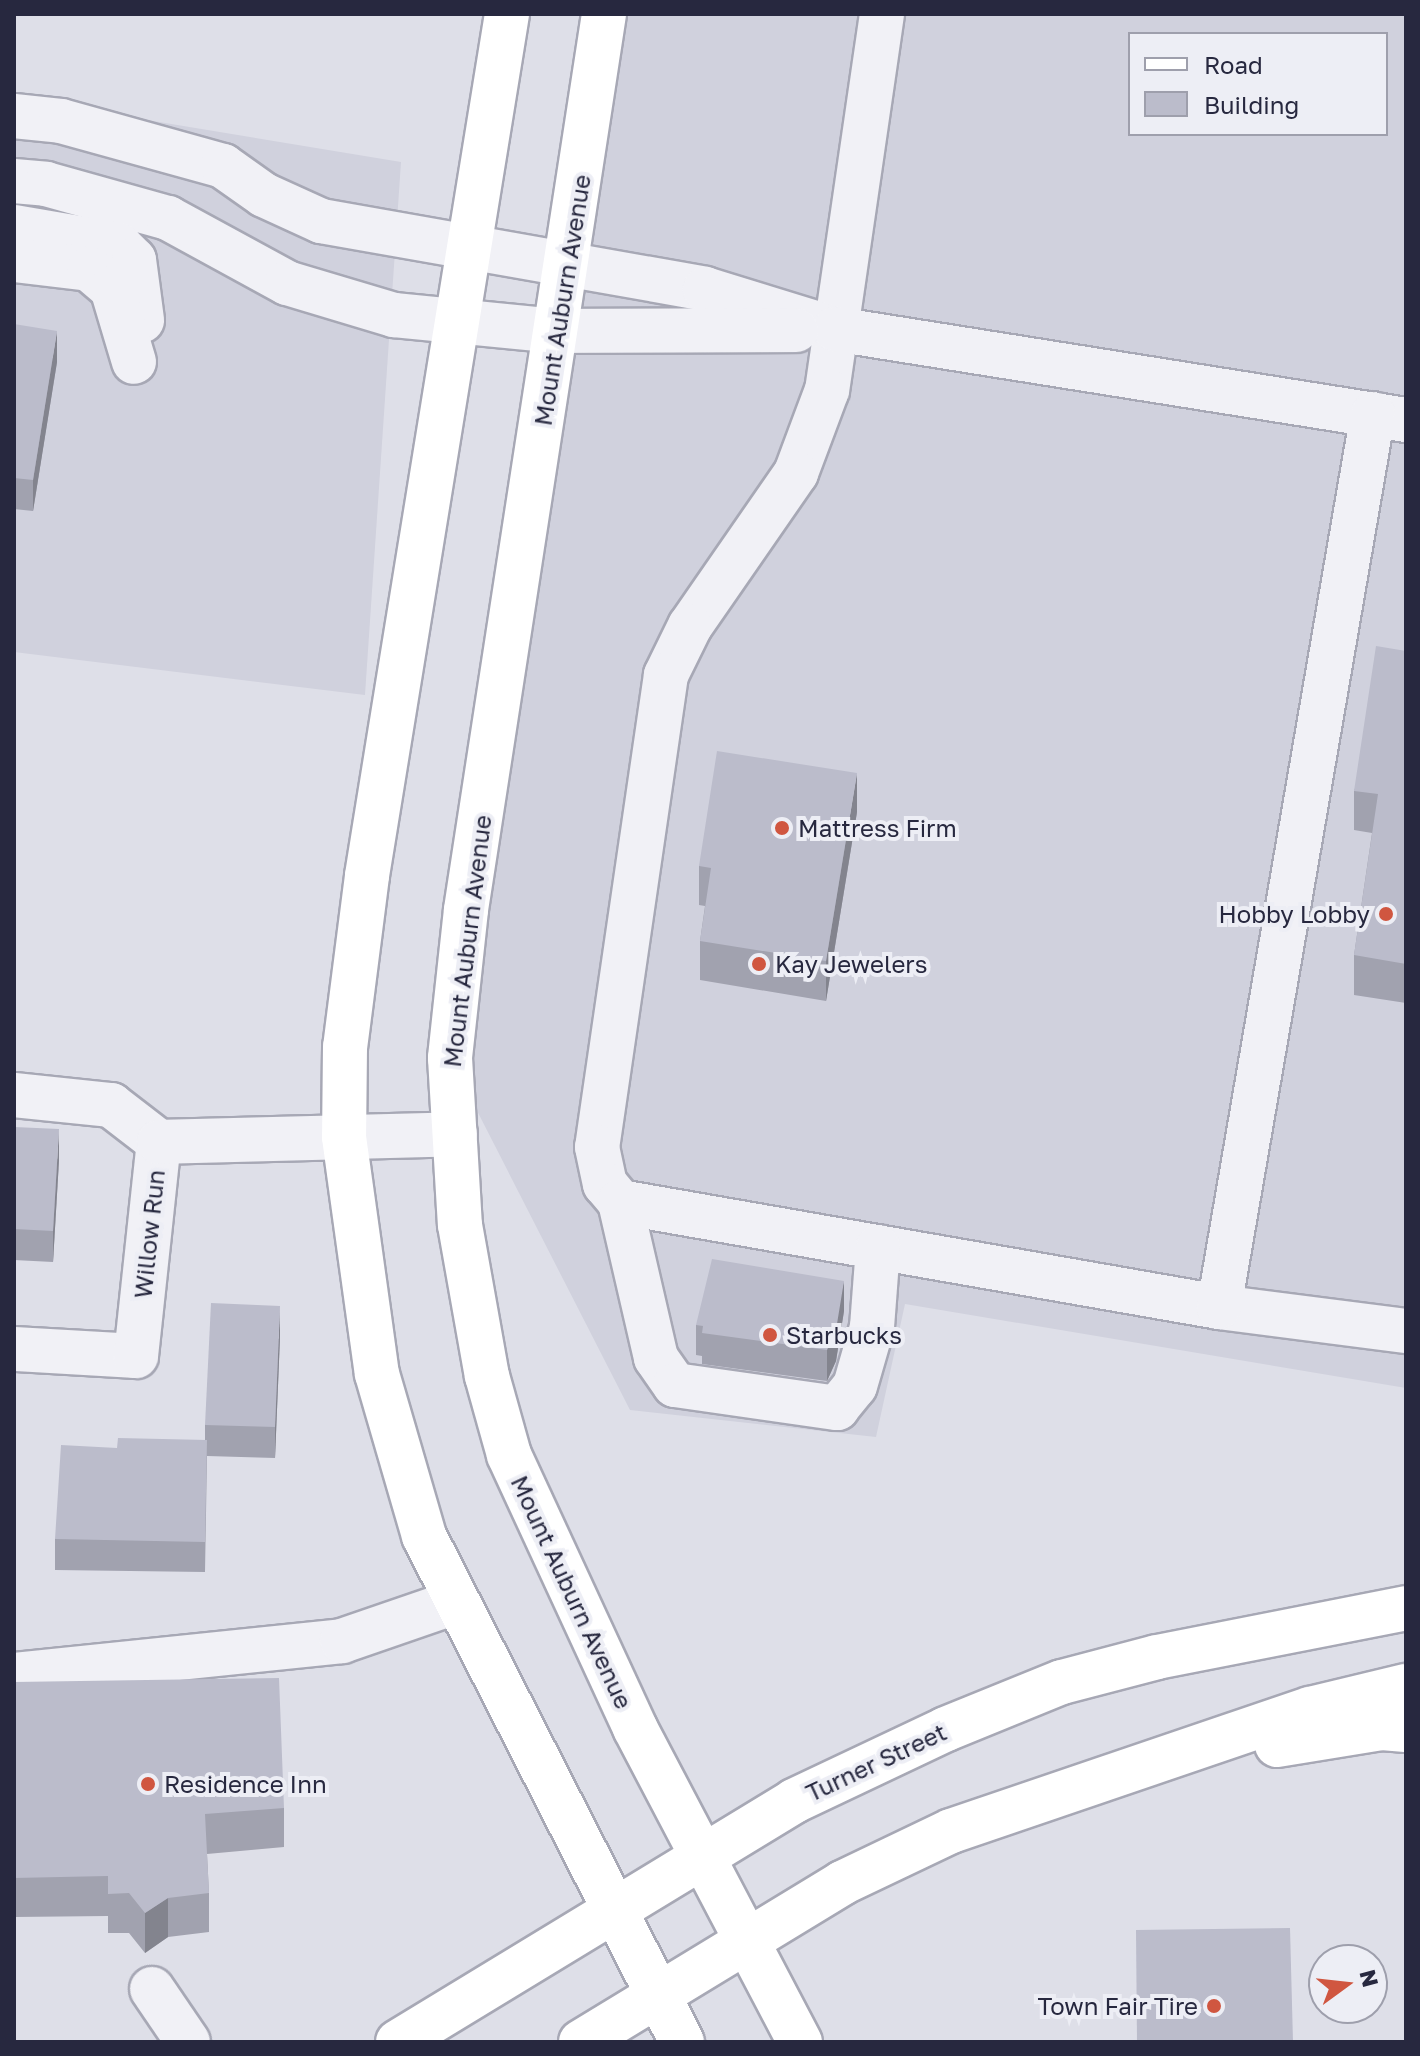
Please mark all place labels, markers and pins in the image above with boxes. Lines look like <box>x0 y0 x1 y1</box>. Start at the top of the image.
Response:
place label: Mattress Firm <box>798 814 957 842</box>
marker: Mattress Firm <box>773 819 791 837</box>
place label: Hobby Lobby <box>1219 900 1370 928</box>
marker: Hobby Lobby <box>1377 905 1395 923</box>
place label: Kay Jewelers <box>775 950 927 978</box>
marker: Kay Jewelers <box>750 955 768 973</box>
place label: Starbucks <box>786 1321 902 1349</box>
marker: Starbucks <box>761 1326 779 1344</box>
place label: Residence Inn <box>164 1770 327 1798</box>
marker: Residence Inn <box>139 1775 157 1793</box>
place label: Town Fair Tire <box>1037 1992 1198 2020</box>
marker: Town Fair Tire <box>1205 1997 1223 2015</box>

